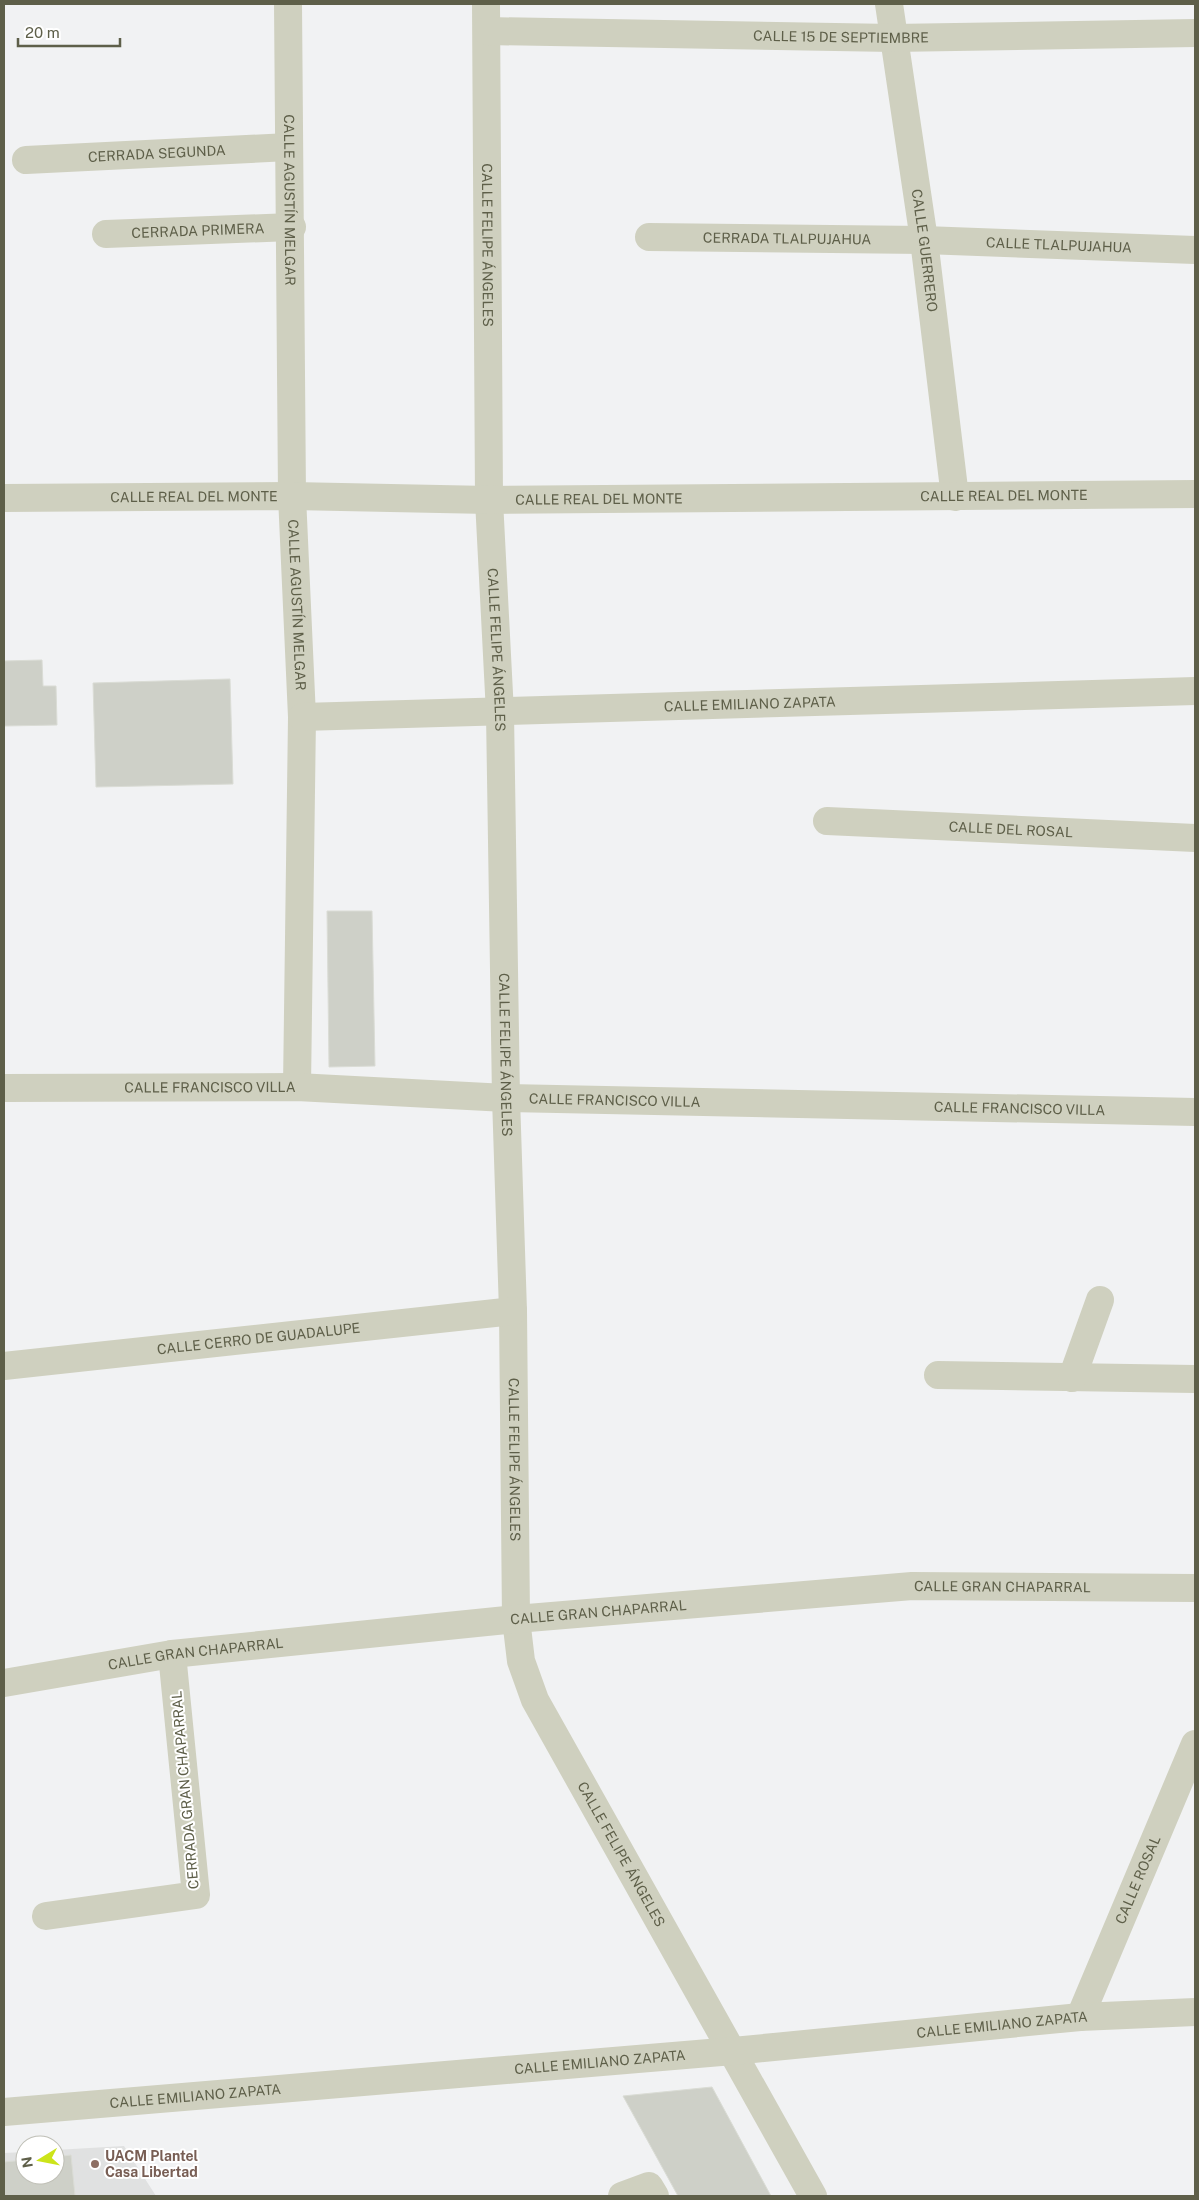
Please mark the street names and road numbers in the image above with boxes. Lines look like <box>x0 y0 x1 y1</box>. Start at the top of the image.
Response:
street label: CALLE 15 DE SEPTIEMBRE <box>753 28 929 46</box>
street label: CALLE AGUSTÍN MELGAR <box>281 114 299 286</box>
street label: CERRADA SEGUNDA <box>88 142 226 165</box>
street label: CALLE FELIPE ÁNGELES <box>479 163 497 327</box>
street label: CALLE GUERRERO <box>909 188 941 313</box>
street label: CERRADA PRIMERA <box>131 220 265 241</box>
street label: CERRADA TLALPUJAHUA <box>703 230 871 247</box>
street label: CALLE TLALPUJAHUA <box>986 234 1132 256</box>
street label: CALLE REAL DEL MONTE <box>920 487 1088 504</box>
street label: CALLE REAL DEL MONTE <box>110 488 278 505</box>
street label: CALLE REAL DEL MONTE <box>515 490 683 508</box>
street label: CALLE AGUSTÍN MELGAR <box>285 519 309 691</box>
street label: CALLE FELIPE ÁNGELES <box>485 568 508 732</box>
street label: CALLE EMILIANO ZAPATA <box>664 693 836 714</box>
street label: CALLE DEL ROSAL <box>948 819 1073 840</box>
street label: CALLE FELIPE ÁNGELES <box>496 973 515 1137</box>
street label: CALLE FRANCISCO VILLA <box>124 1079 296 1096</box>
street label: CALLE FRANCISCO VILLA <box>529 1090 701 1110</box>
street label: CALLE FRANCISCO VILLA <box>934 1099 1106 1118</box>
street label: CALLE CERRO DE GUADALUPE <box>156 1320 361 1357</box>
street label: CALLE FELIPE ÁNGELES <box>506 1378 524 1541</box>
street label: CALLE GRAN CHAPARRAL <box>914 1578 1091 1595</box>
street label: CALLE GRAN CHAPARRAL <box>510 1597 687 1628</box>
street label: CALLE GRAN CHAPARRAL <box>107 1635 284 1673</box>
street label: CERRADA GRAN CHAPARRAL <box>168 1690 202 1890</box>
street label: CALLE FELIPE ÁNGELES <box>574 1779 668 1930</box>
street label: CALLE ROSAL <box>1112 1833 1164 1926</box>
street label: CALLE EMILIANO ZAPATA <box>916 2009 1088 2041</box>
street label: CALLE EMILIANO ZAPATA <box>514 2047 686 2077</box>
street label: CALLE EMILIANO ZAPATA <box>109 2081 282 2111</box>

